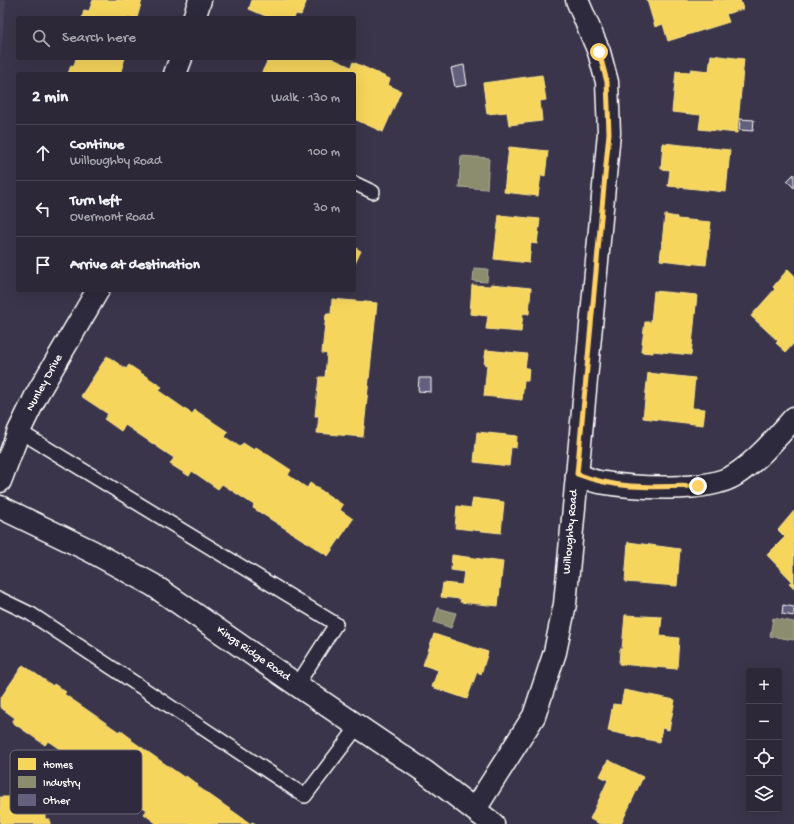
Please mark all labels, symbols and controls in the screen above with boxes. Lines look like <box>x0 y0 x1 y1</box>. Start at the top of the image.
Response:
search box <box>16 16 356 60</box>
icon: search <box>30 27 52 49</box>
text: Search here <box>62 29 136 47</box>
route start <box>590 43 608 61</box>
text: 2 min <box>32 88 68 108</box>
text: Walk · 130 m <box>271 91 340 106</box>
text: Continue <box>70 136 124 154</box>
icon: ahead <box>32 142 54 164</box>
text: 100 m <box>308 145 340 160</box>
text: Willoughby Road <box>70 154 162 169</box>
text: Turn left <box>70 192 121 210</box>
icon: left <box>32 198 54 220</box>
text: 30 m <box>314 201 340 216</box>
text: Overmont Road <box>70 210 154 225</box>
icon: arrive <box>32 254 54 276</box>
text: Arrive at destination <box>70 256 200 274</box>
street label: Nunley Drive <box>24 351 67 414</box>
route end <box>689 477 707 495</box>
street label: Willoughby Road <box>560 488 582 575</box>
street label: Kings Ridge Road <box>213 623 293 685</box>
map controls <box>746 668 782 812</box>
button: + <box>746 668 782 704</box>
button: − <box>746 704 782 740</box>
button: locate <box>746 740 782 776</box>
legend <box>10 750 142 814</box>
text: Homes <box>43 760 73 772</box>
button: layers <box>746 776 782 812</box>
text: Industry <box>43 778 81 790</box>
text: Other <box>43 796 71 808</box>

